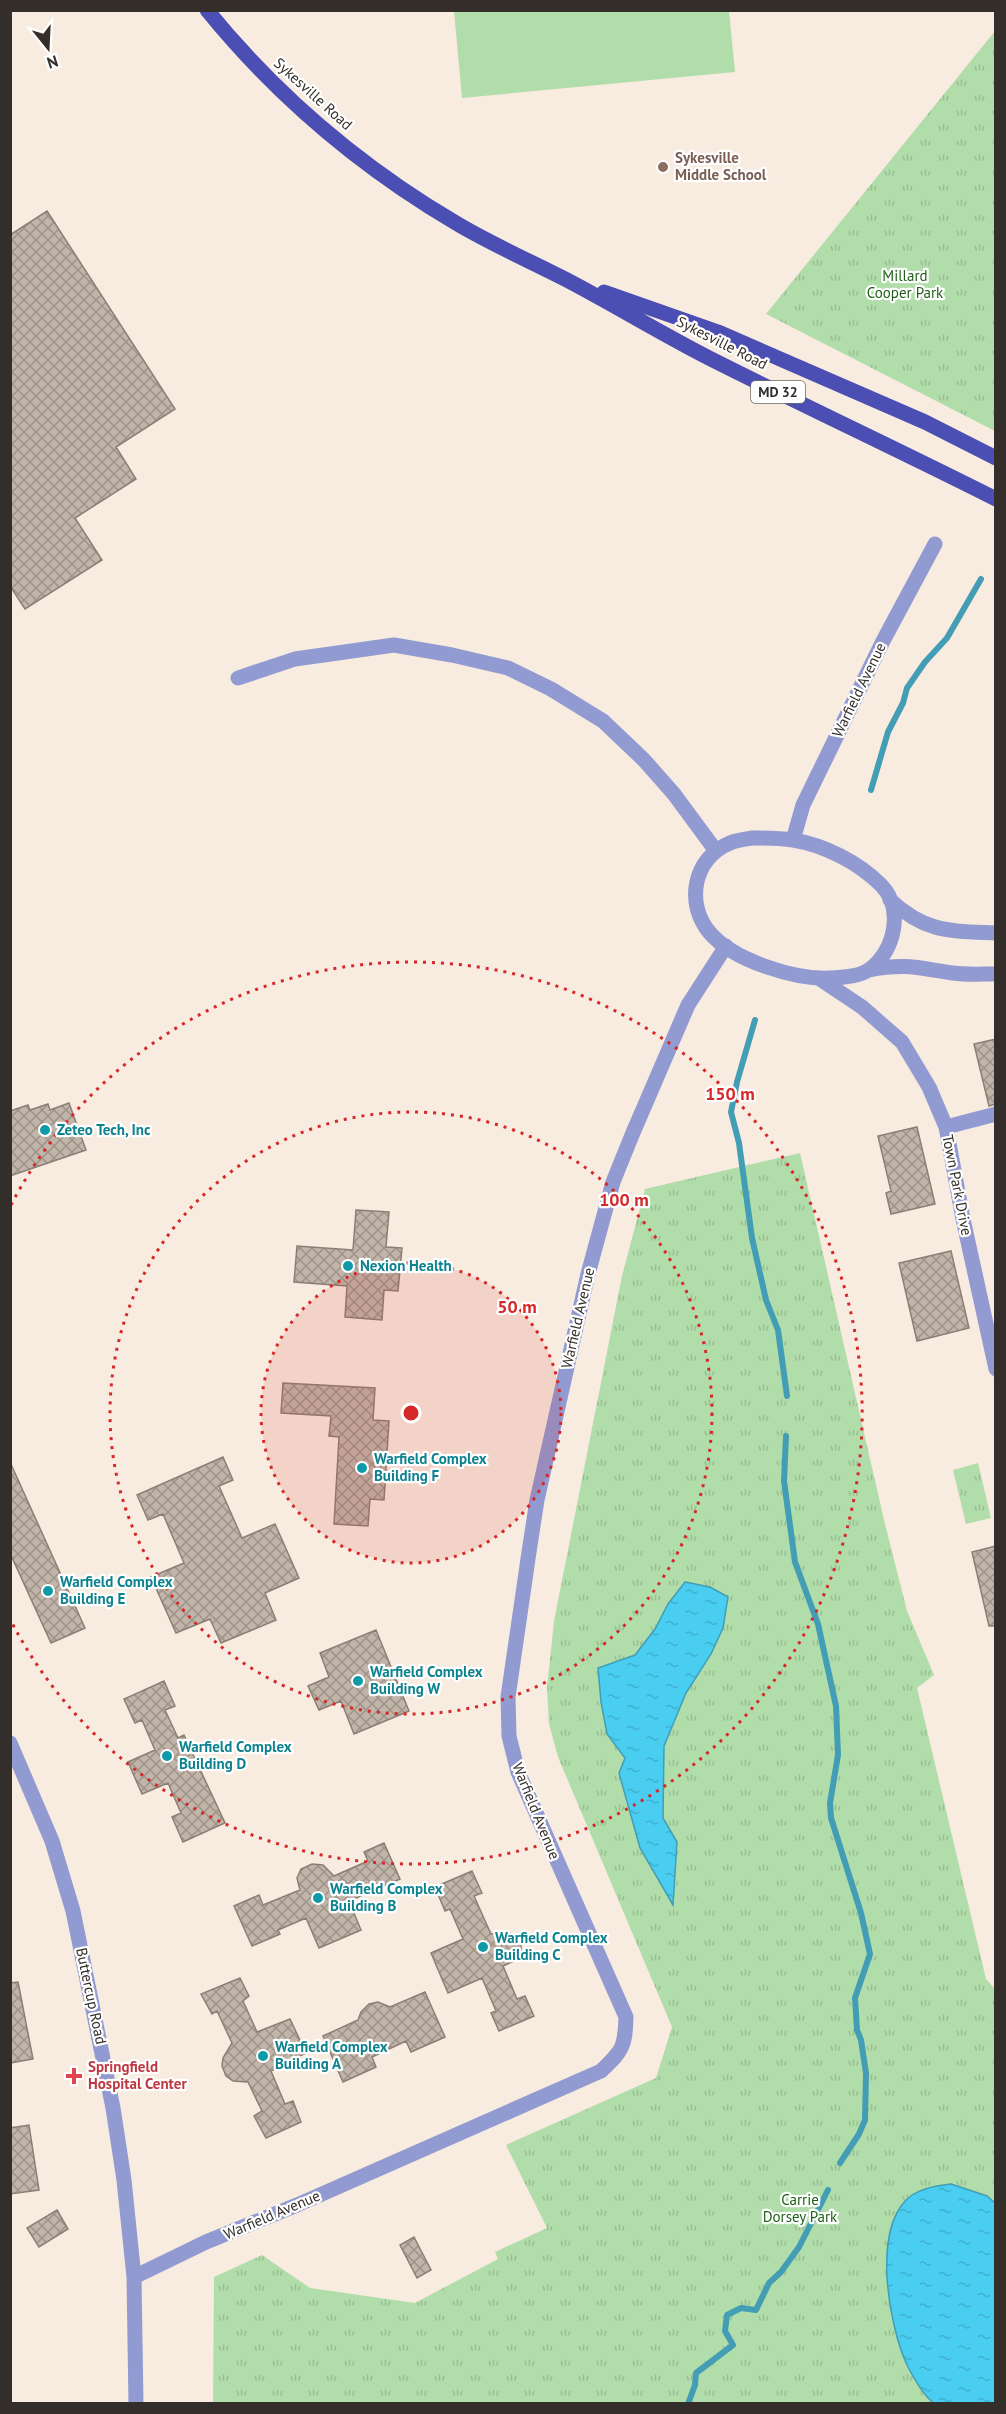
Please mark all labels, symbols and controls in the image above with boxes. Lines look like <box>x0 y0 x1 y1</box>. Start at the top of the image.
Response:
north arrow <box>18 18 78 78</box>
text: N <box>45 51 61 73</box>
street label: Sykesville Road <box>270 53 357 134</box>
place label: Sykesville Middle School <box>675 148 767 184</box>
marker: Sykesville Middle School <box>656 160 670 174</box>
park label: Millard Cooper Park <box>867 266 944 302</box>
street label: Sykesville Road <box>674 312 771 374</box>
road number: MD 32 <box>751 381 805 403</box>
street label: Warfield Avenue <box>827 639 890 740</box>
text: 150 m <box>705 1082 755 1105</box>
place label: Zeteo Tech, Inc <box>57 1120 151 1139</box>
marker: Zeteo Tech, Inc <box>38 1123 52 1137</box>
street label: Town Park Drive <box>938 1133 977 1237</box>
text: 100 m <box>599 1188 649 1211</box>
place label: Nexion Health <box>360 1256 452 1275</box>
marker: Nexion Health <box>341 1259 355 1273</box>
street label: Warfield Avenue <box>557 1266 598 1370</box>
text: 50 m <box>497 1295 537 1318</box>
centre of rings <box>401 1403 421 1423</box>
place label: Warfield Complex Building F <box>374 1449 487 1485</box>
marker: Warfield Complex Building F <box>355 1461 369 1475</box>
place label: Warfield Complex Building E <box>60 1572 173 1608</box>
marker: Warfield Complex Building E <box>41 1584 55 1598</box>
place label: Warfield Complex Building W <box>370 1662 483 1698</box>
marker: Warfield Complex Building W <box>351 1674 365 1688</box>
place label: Warfield Complex Building D <box>179 1737 292 1773</box>
marker: Warfield Complex Building D <box>160 1749 174 1763</box>
street label: Warfield Avenue <box>508 1760 565 1862</box>
place label: Warfield Complex Building B <box>330 1879 443 1915</box>
marker: Warfield Complex Building B <box>311 1891 325 1905</box>
place label: Warfield Complex Building C <box>495 1928 608 1964</box>
marker: Warfield Complex Building C <box>476 1940 490 1954</box>
street label: Buttercup Road <box>72 1946 111 2046</box>
place label: Warfield Complex Building A <box>275 2037 388 2073</box>
marker: Warfield Complex Building A <box>256 2049 270 2063</box>
place label: Springfield Hospital Center <box>88 2057 187 2093</box>
marker: Springfield Hospital Center <box>65 2067 83 2085</box>
street label: Warfield Avenue <box>221 2186 323 2243</box>
park label: Carrie Dorsey Park <box>763 2190 838 2226</box>

